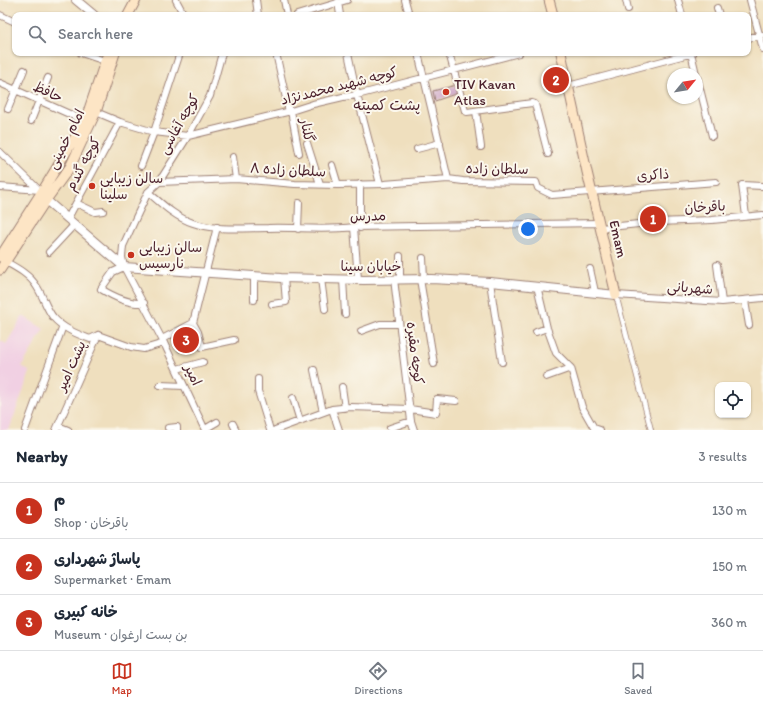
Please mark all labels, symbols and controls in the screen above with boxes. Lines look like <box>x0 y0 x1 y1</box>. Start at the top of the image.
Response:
search box <box>12 12 751 56</box>
icon: search <box>26 23 48 45</box>
text: Search here <box>58 25 133 43</box>
street label: کوچه شهید محمدنژاد <box>279 63 399 110</box>
pin: 2 <box>543 65 569 95</box>
north arrow <box>667 68 703 104</box>
place label: TIV Kavan Atlas <box>454 76 516 109</box>
street label: حافظ <box>30 78 66 106</box>
marker: TIV Kavan Atlas <box>441 87 451 97</box>
street label: کوچه آغاسی <box>155 91 204 158</box>
district label: پشت کمیته <box>354 96 420 115</box>
street label: امام خمینی <box>44 106 90 173</box>
street label: گلنار <box>296 116 318 143</box>
street label: کوچه گندم <box>62 134 106 195</box>
street label: سلطان زاده ۸ <box>250 160 326 180</box>
street label: سلطان زاده <box>465 160 529 178</box>
street label: ذاکری <box>636 165 670 185</box>
place label: سالن زیبایی سلینا <box>100 170 163 203</box>
marker: سالن زیبایی سلینا <box>87 181 97 191</box>
street label: باقرخان <box>684 197 726 217</box>
pin: 1 <box>640 204 666 234</box>
street label: مدرس <box>350 207 386 225</box>
your location <box>518 219 538 239</box>
street label: Emam <box>605 219 631 260</box>
place label: سالن زیبایی نارسیس <box>139 239 202 272</box>
marker: سالن زیبایی نارسیس <box>126 250 136 260</box>
street label: خیابان سینا <box>341 258 401 275</box>
street label: شهربانی <box>666 278 714 298</box>
street label: کوچه مقبره <box>402 321 427 385</box>
pin: 3 <box>173 325 199 355</box>
street label: پشت امیر <box>52 338 91 395</box>
street label: امیر <box>180 361 205 388</box>
map controls <box>715 382 751 418</box>
button: locate <box>715 382 751 418</box>
text: Nearby <box>16 446 68 466</box>
text: 3 results <box>698 449 747 464</box>
text: م <box>54 491 65 509</box>
text: 1 <box>26 503 32 518</box>
text: 130 m <box>712 503 747 518</box>
text: Shop · باقرخان <box>54 515 128 530</box>
text: پاساژ شهرداری <box>54 550 140 568</box>
text: 2 <box>26 559 32 574</box>
text: 150 m <box>712 559 747 574</box>
text: Supermarket · Emam <box>54 572 171 587</box>
text: خانه کبیری <box>54 603 118 621</box>
text: 3 <box>25 615 33 630</box>
text: 360 m <box>711 615 747 630</box>
text: Museum · بن بست ارغوان <box>54 627 188 642</box>
tab: Map <box>111 660 133 697</box>
tab: Directions <box>354 660 403 697</box>
tab: Saved <box>624 660 652 697</box>

